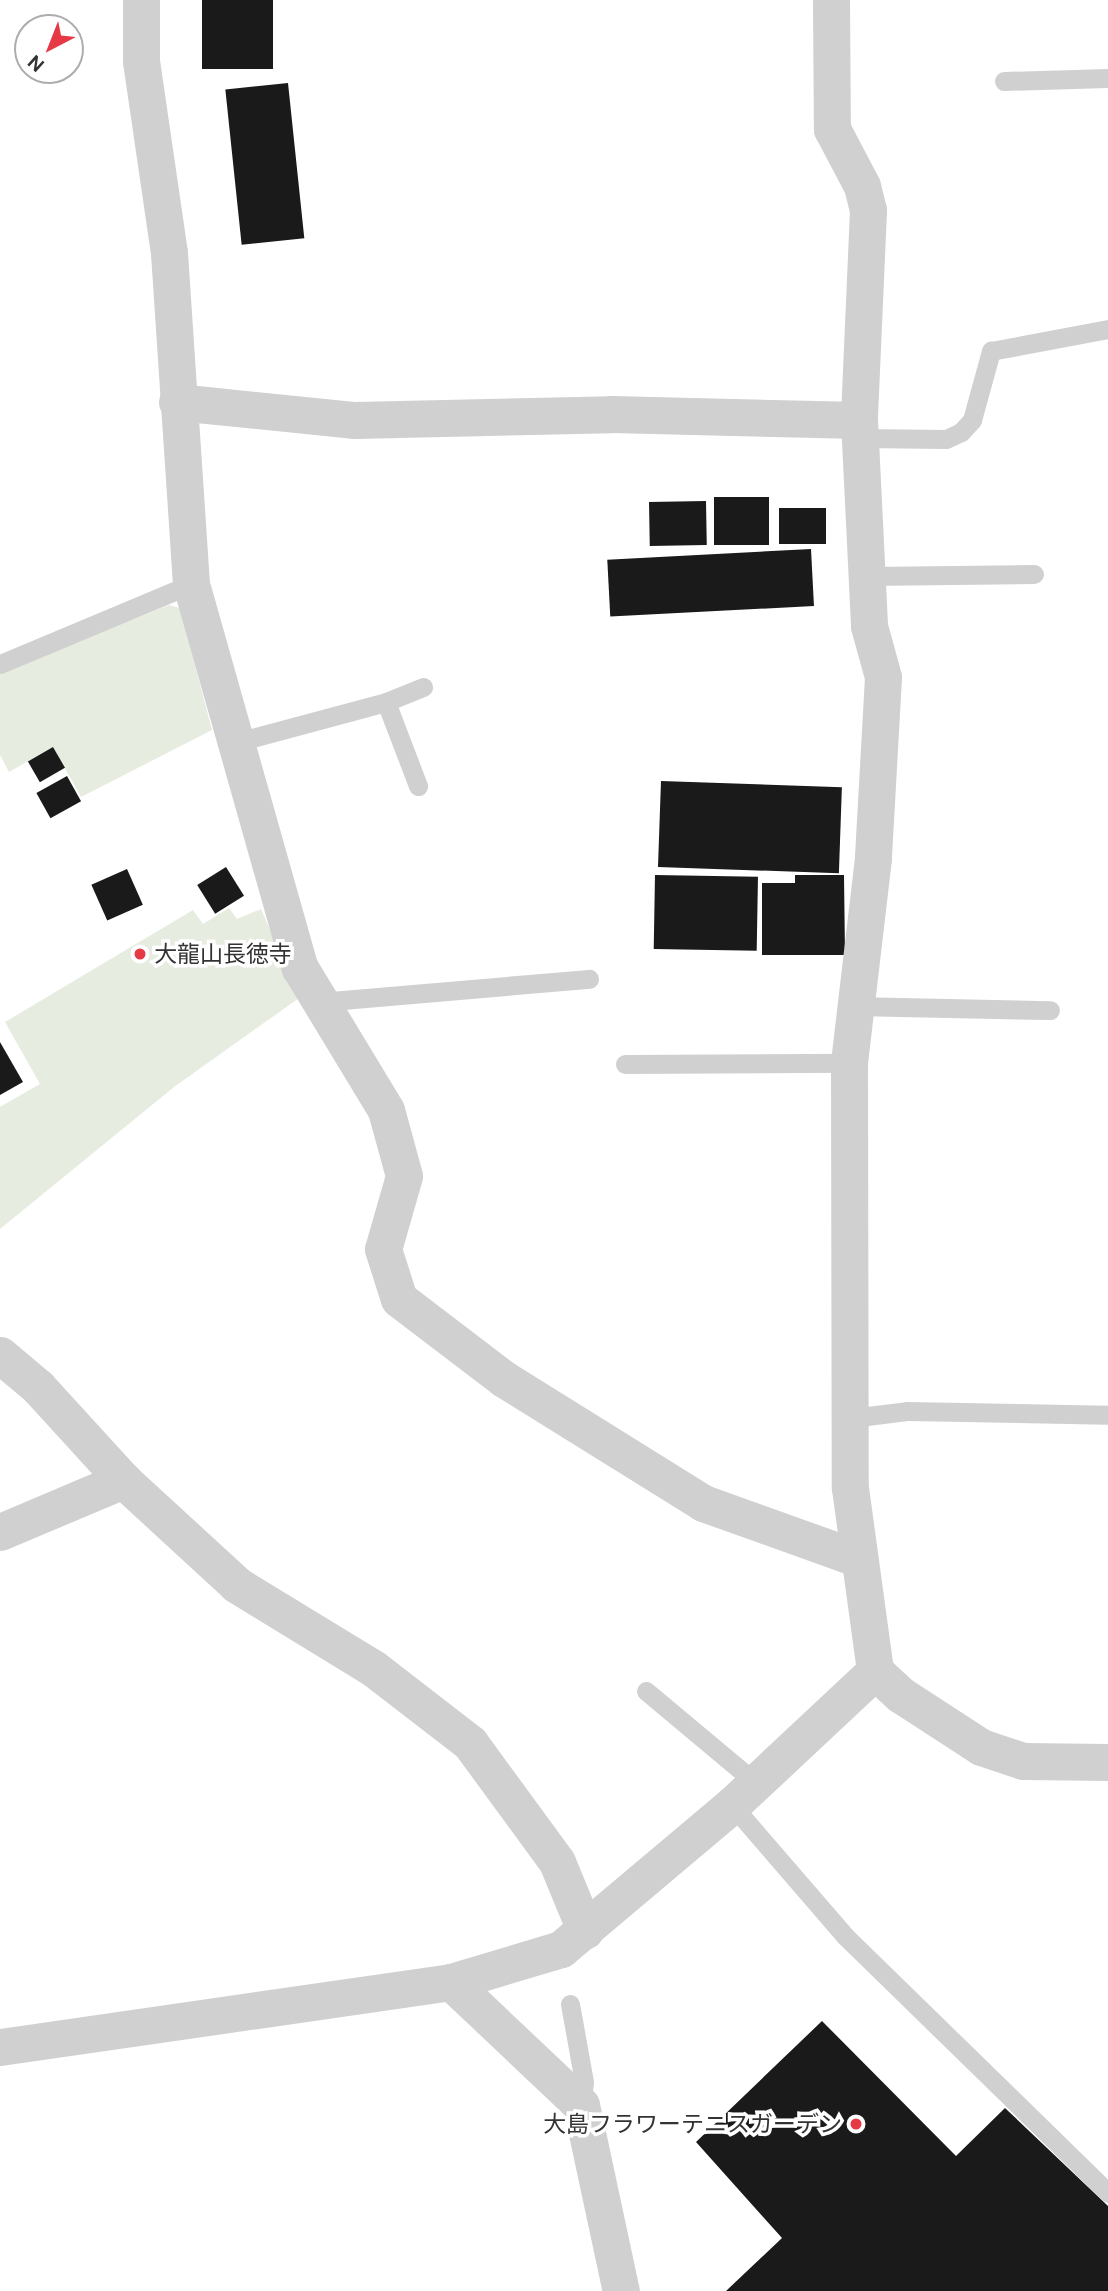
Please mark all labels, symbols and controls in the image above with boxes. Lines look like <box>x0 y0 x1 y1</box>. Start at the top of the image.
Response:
north arrow <box>14 14 84 84</box>
text: N <box>22 50 49 77</box>
place label: 大龍山長徳寺 <box>154 940 292 968</box>
marker: 大龍山長徳寺 <box>132 946 148 962</box>
place label: 大島フラワーテニスガーデン <box>543 2110 842 2138</box>
marker: 大島フラワーテニスガーデン <box>848 2116 864 2132</box>

